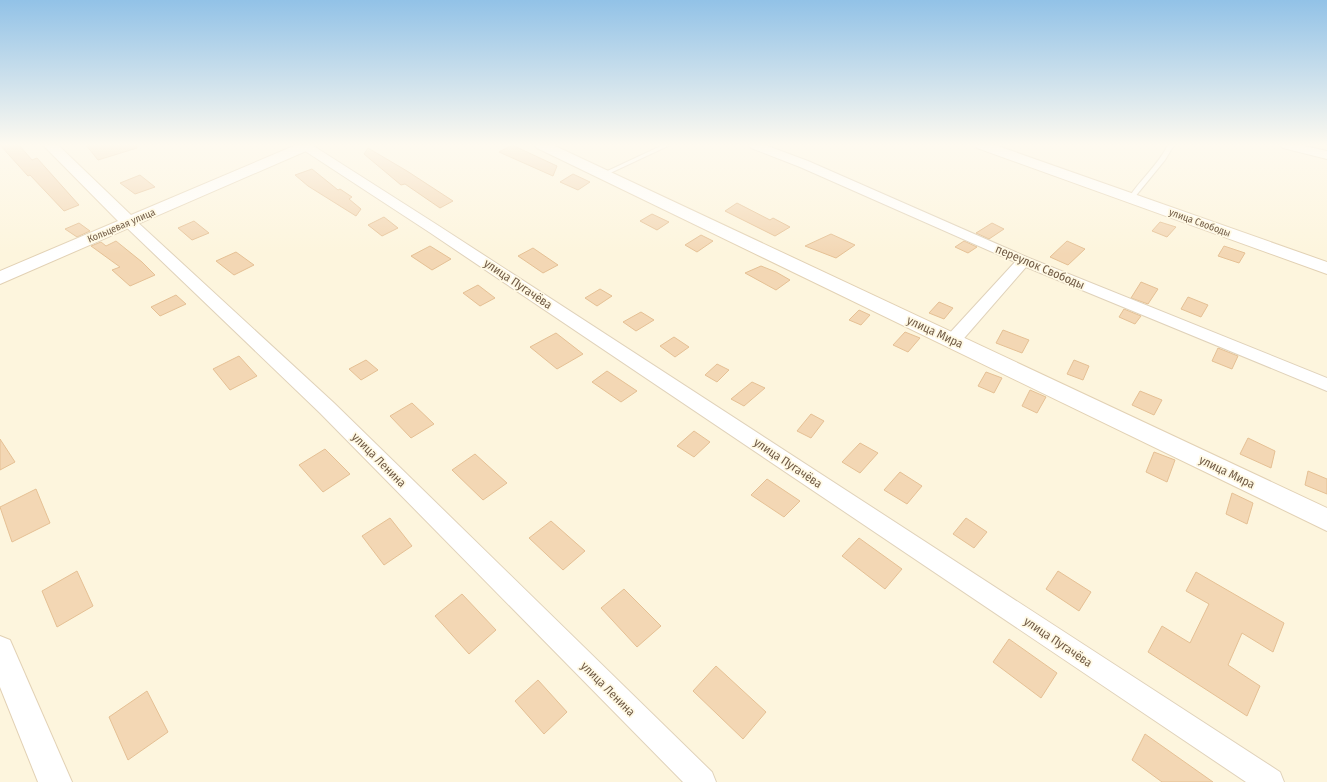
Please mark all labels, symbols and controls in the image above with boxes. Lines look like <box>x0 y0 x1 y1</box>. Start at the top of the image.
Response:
street label: Кольцевая улица <box>86 206 157 246</box>
street label: улица Свободы <box>1167 206 1232 240</box>
street label: переулок Свободы <box>993 242 1087 292</box>
street label: улица Пугачёва <box>481 256 555 312</box>
street label: улица Мира <box>905 313 965 351</box>
street label: улица Ленина <box>349 430 409 490</box>
street label: улица Пугачёва <box>751 435 825 491</box>
street label: улица Мира <box>1197 453 1257 491</box>
street label: улица Пугачёва <box>1021 614 1095 670</box>
street label: улица Ленина <box>578 659 638 719</box>

